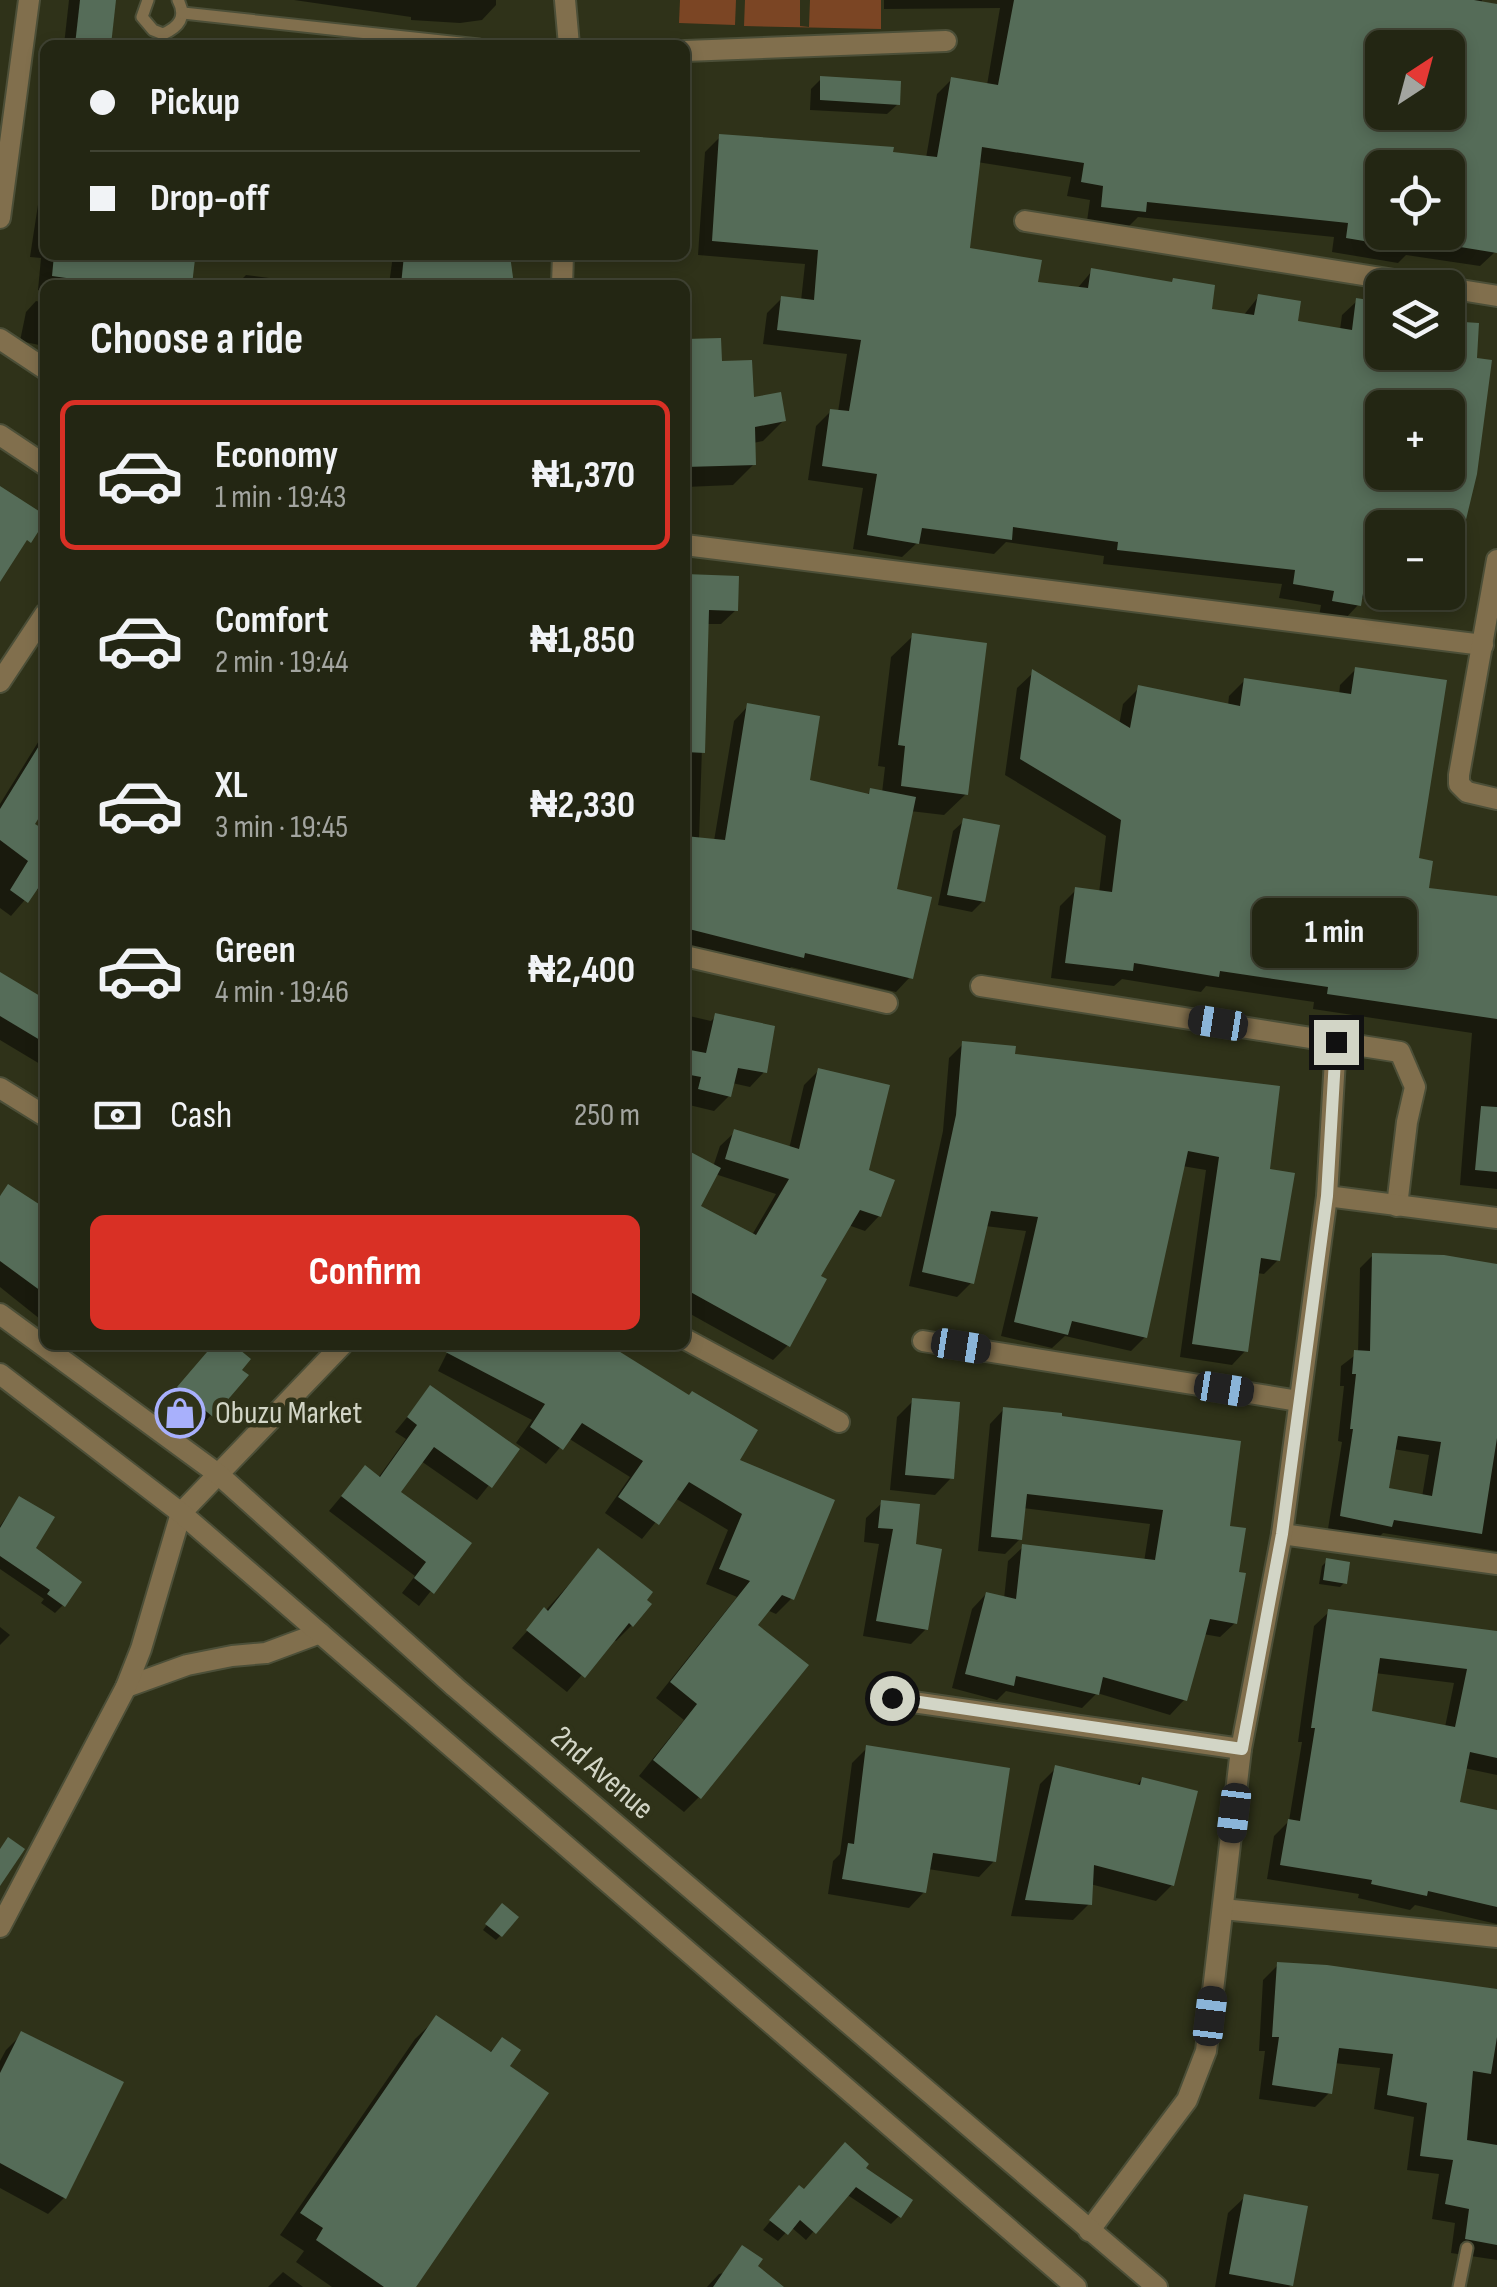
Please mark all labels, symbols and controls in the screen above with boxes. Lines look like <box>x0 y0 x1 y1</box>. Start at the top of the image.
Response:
north arrow <box>1365 30 1465 130</box>
map controls <box>1365 30 1465 610</box>
text: Pickup <box>150 80 240 125</box>
button: locate <box>1365 150 1465 250</box>
text: Drop-off <box>150 176 269 221</box>
button: layers <box>1365 270 1465 370</box>
text: Choose a ride <box>90 312 303 367</box>
button: + <box>1365 390 1465 490</box>
icon: car <box>95 430 185 520</box>
text: Economy <box>215 433 338 478</box>
text: ₦1,370 <box>532 453 635 498</box>
text: 1 min · 19:43 <box>215 478 346 517</box>
button: − <box>1365 510 1465 610</box>
icon: car <box>95 595 185 685</box>
text: Comfort <box>215 598 329 643</box>
text: ₦1,850 <box>530 618 635 663</box>
text: 2 min · 19:44 <box>215 643 348 682</box>
icon: car <box>95 760 185 850</box>
text: XL <box>215 763 248 808</box>
text: ₦2,330 <box>530 783 635 828</box>
text: 3 min · 19:45 <box>215 808 348 847</box>
callout: 1 min <box>1254 897 1418 967</box>
text: 1 min <box>1305 913 1364 952</box>
icon: car <box>95 925 185 1015</box>
text: Green <box>215 928 296 973</box>
text: ₦2,400 <box>528 948 635 993</box>
text: 4 min · 19:46 <box>215 973 349 1012</box>
car <box>1186 1003 1250 1043</box>
route end <box>1314 1020 1359 1065</box>
icon: cash <box>90 1088 145 1143</box>
text: Cash <box>170 1093 232 1138</box>
text: 250 m <box>574 1096 640 1135</box>
button: Confirm <box>90 1215 640 1330</box>
car <box>929 1326 993 1366</box>
car <box>1192 1369 1256 1409</box>
shop icon: Obuzu Market <box>154 1387 206 1439</box>
place label: Obuzu Market <box>215 1394 362 1433</box>
route start <box>870 1676 915 1721</box>
street label: 2nd Avenue <box>543 1718 661 1828</box>
car <box>1215 1781 1253 1845</box>
car <box>1191 1984 1229 2048</box>

